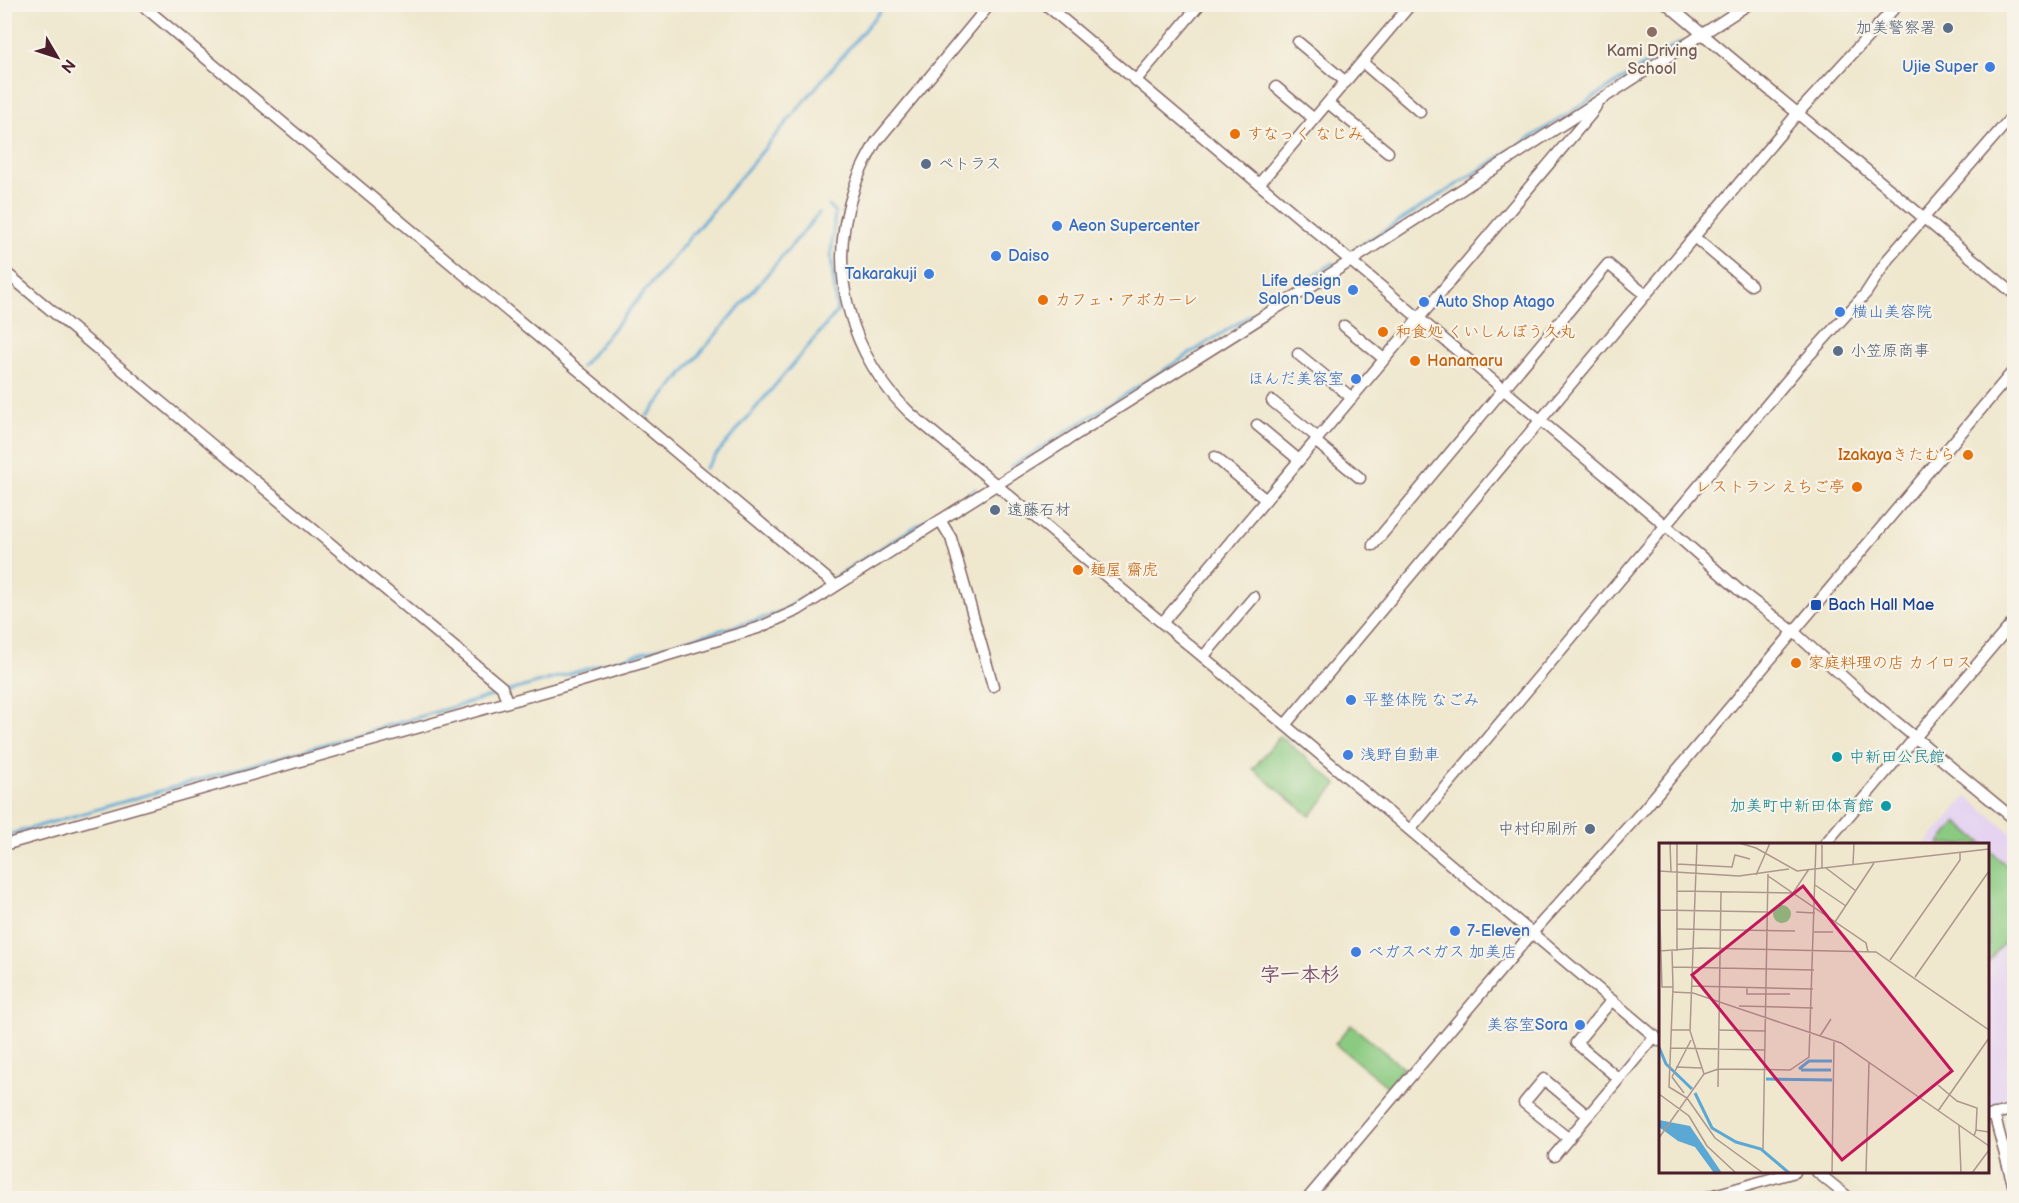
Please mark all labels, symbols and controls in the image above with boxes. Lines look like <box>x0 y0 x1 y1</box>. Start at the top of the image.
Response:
place label: 加美警察署 <box>1856 19 1936 38</box>
marker: 加美警察署 <box>1941 21 1955 35</box>
marker: Kami Driving School <box>1645 25 1659 39</box>
north arrow <box>27 27 87 87</box>
place label: Kami Driving School <box>1607 42 1697 79</box>
text: N <box>56 55 79 76</box>
place label: Ujie Super <box>1902 58 1978 77</box>
marker: Ujie Super <box>1983 60 1997 74</box>
place label: すなっく なじみ <box>1247 125 1363 144</box>
marker: すなっく なじみ <box>1228 127 1242 141</box>
place label: ペトラス <box>938 155 1001 174</box>
marker: ペトラス <box>919 157 933 171</box>
place label: Aeon Supercenter <box>1069 217 1200 236</box>
marker: Aeon Supercenter <box>1050 219 1064 233</box>
place label: Daiso <box>1008 247 1049 266</box>
marker: Daiso <box>989 249 1003 263</box>
place label: Takarakuji <box>845 265 917 284</box>
marker: Takarakuji <box>922 267 936 281</box>
place label: Life design Salon Deus <box>1259 272 1341 309</box>
marker: Life design Salon Deus <box>1346 283 1360 297</box>
place label: カフェ・アボカーレ <box>1055 291 1198 310</box>
marker: カフェ・アボカーレ <box>1036 293 1050 307</box>
place label: Auto Shop Atago <box>1436 293 1555 312</box>
marker: Auto Shop Atago <box>1417 295 1431 309</box>
place label: 横山美容院 <box>1852 303 1932 322</box>
marker: 横山美容院 <box>1833 305 1847 319</box>
place label: 和食処 くいしんぼう久丸 <box>1395 323 1575 342</box>
marker: 和食処 くいしんぼう久丸 <box>1376 325 1390 339</box>
place label: 小笠原商事 <box>1850 342 1930 361</box>
marker: 小笠原商事 <box>1831 344 1845 358</box>
place label: Hanamaru <box>1427 352 1503 371</box>
marker: Hanamaru <box>1408 354 1422 368</box>
place label: ほんだ美容室 <box>1248 370 1344 389</box>
marker: ほんだ美容室 <box>1349 372 1363 386</box>
place label: Izakayaきたむら <box>1838 446 1956 465</box>
marker: Izakayaきたむら <box>1961 448 1975 462</box>
place label: レストラン えちご亭 <box>1695 478 1845 497</box>
marker: レストラン えちご亭 <box>1850 480 1864 494</box>
place label: 遠藤石材 <box>1007 501 1071 520</box>
marker: 遠藤石材 <box>988 503 1002 517</box>
place label: 麺屋 齋虎 <box>1090 561 1158 580</box>
marker: 麺屋 齋虎 <box>1071 563 1085 577</box>
place label: Bach Hall Mae <box>1828 596 1935 615</box>
marker: Bach Hall Mae <box>1809 598 1823 612</box>
place label: 家庭料理の店 カイロス <box>1808 654 1972 673</box>
marker: 家庭料理の店 カイロス <box>1789 656 1803 670</box>
place label: 平整体院 なごみ <box>1363 691 1479 710</box>
marker: 平整体院 なごみ <box>1344 693 1358 707</box>
place label: 浅野自動車 <box>1360 746 1440 765</box>
marker: 浅野自動車 <box>1341 748 1355 762</box>
place label: 中新田公民館 <box>1849 748 1945 767</box>
marker: 中新田公民館 <box>1830 750 1844 764</box>
place label: 加美町中新田体育館 <box>1730 797 1874 816</box>
marker: 加美町中新田体育館 <box>1879 799 1893 813</box>
place label: 中村印刷所 <box>1498 820 1578 839</box>
marker: 中村印刷所 <box>1583 822 1597 836</box>
inset map <box>1659 843 1989 1173</box>
place label: 7-Eleven <box>1467 922 1530 941</box>
marker: 7-Eleven <box>1448 924 1462 938</box>
place label: ベガスベガス 加美店 <box>1368 943 1517 962</box>
marker: ベガスベガス 加美店 <box>1349 945 1363 959</box>
district label: 字一本杉 <box>1260 963 1340 987</box>
place label: 美容室Sora <box>1487 1016 1568 1035</box>
marker: 美容室Sora <box>1573 1018 1587 1032</box>

